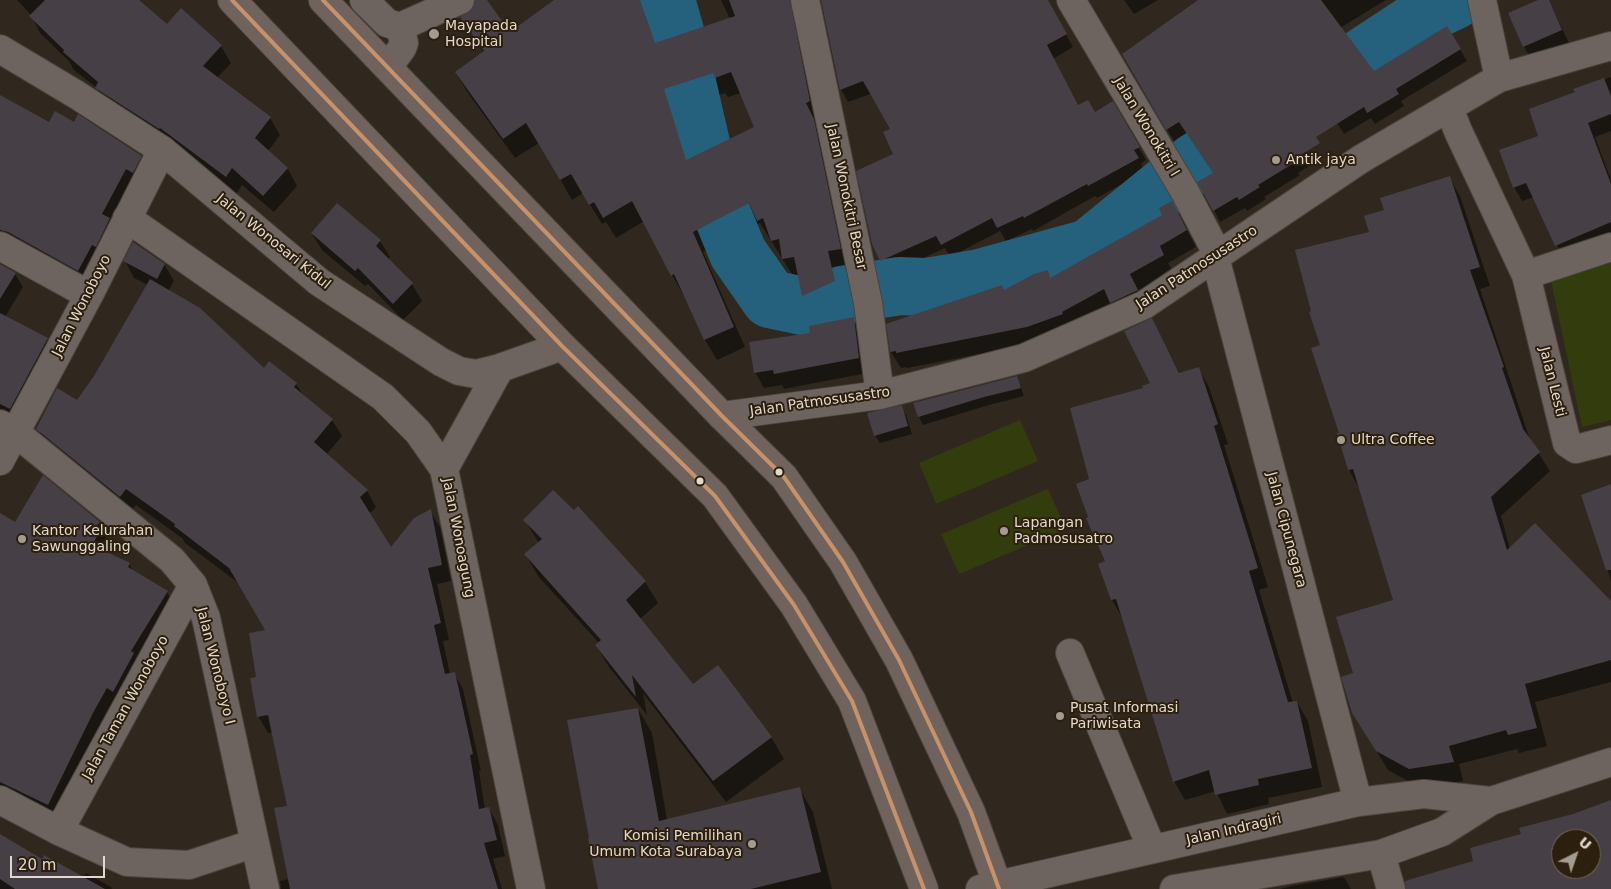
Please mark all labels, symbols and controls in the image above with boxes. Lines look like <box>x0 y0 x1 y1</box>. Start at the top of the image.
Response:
place label: Mayapada Hospital <box>445 18 517 50</box>
marker: Mayapada Hospital <box>427 27 441 41</box>
street label: Jalan Wonokitri I <box>1110 74 1182 180</box>
street label: Jalan Wonokitri Besar <box>822 122 870 272</box>
place label: Antik jaya <box>1286 152 1356 168</box>
marker: Antik jaya <box>1270 154 1282 166</box>
street label: Jalan Wonosari Kidul <box>212 191 334 293</box>
street label: Jalan Patmosusastro <box>1133 222 1261 314</box>
street label: Jalan Wonoboyo <box>49 252 115 360</box>
street label: Jalan Lesti <box>1535 345 1569 419</box>
street label: Jalan Patmosusastro <box>749 384 891 420</box>
place label: Ultra Coffee <box>1351 432 1435 448</box>
marker: Ultra Coffee <box>1335 434 1347 446</box>
unlabelled marker <box>774 467 784 477</box>
street label: Jalan Cipunegara <box>1262 470 1310 590</box>
unlabelled marker <box>695 476 705 486</box>
street label: Jalan Wonoagung <box>438 477 478 599</box>
place label: Lapangan Padmosusatro <box>1014 515 1113 548</box>
place label: Kantor Kelurahan Sawunggaling <box>32 523 153 556</box>
marker: Lapangan Padmosusatro <box>998 525 1010 537</box>
marker: Kantor Kelurahan Sawunggaling <box>16 533 28 545</box>
street label: Jalan Wonoboyo I <box>192 606 238 726</box>
street label: Jalan Taman Wonoboyo <box>79 633 173 783</box>
place label: Pusat Informasi Pariwisata <box>1070 700 1178 732</box>
marker: Pusat Informasi Pariwisata <box>1054 710 1066 722</box>
street label: Jalan Indragiri <box>1185 811 1283 849</box>
place label: Komisi Pemilihan Umum Kota Surabaya <box>589 828 742 860</box>
north arrow <box>1551 829 1601 879</box>
text: U <box>1576 834 1595 853</box>
marker: Komisi Pemilihan Umum Kota Surabaya <box>746 838 758 850</box>
scale bar <box>12 846 108 878</box>
text: 20 m <box>18 856 56 874</box>

